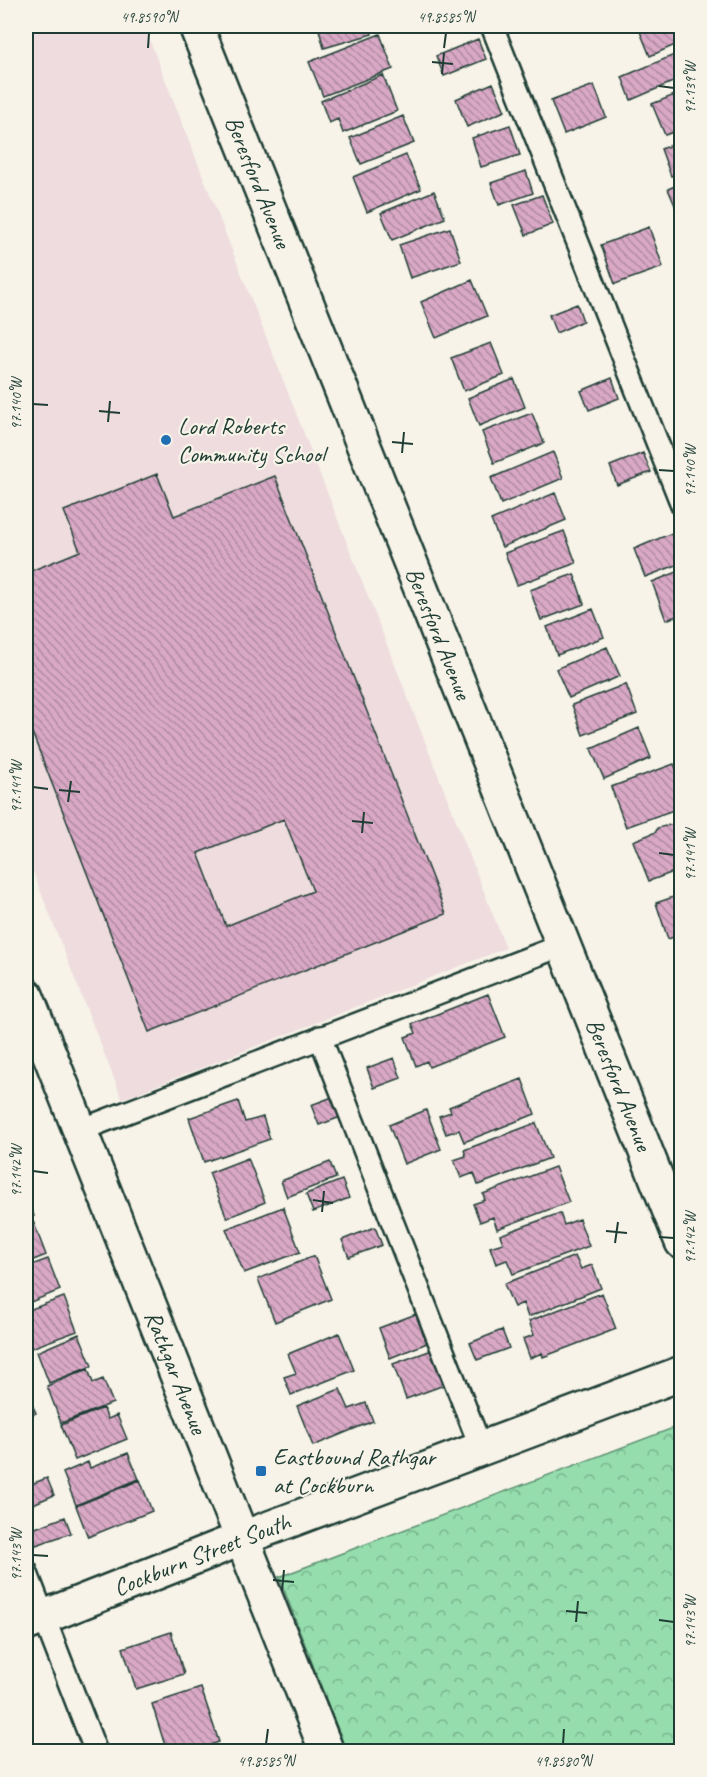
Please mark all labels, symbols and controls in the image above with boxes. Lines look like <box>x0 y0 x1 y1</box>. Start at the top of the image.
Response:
text: 49.8590°N <box>121 8 180 27</box>
text: 49.8585°N <box>418 8 477 27</box>
text: 97.139°W <box>681 59 700 114</box>
street label: Beresford Avenue <box>219 112 299 254</box>
text: 97.140°W <box>7 375 26 430</box>
place label: Lord Roberts Community School <box>178 411 329 469</box>
marker: Lord Roberts Community School <box>159 433 173 447</box>
text: 97.140°W <box>681 442 700 497</box>
street label: Beresford Avenue <box>399 563 479 706</box>
text: 97.141°W <box>7 758 26 813</box>
text: 97.141°W <box>681 826 700 881</box>
street label: Beresford Avenue <box>579 1014 660 1157</box>
text: 97.142°W <box>7 1142 26 1197</box>
text: 97.142°W <box>681 1209 700 1264</box>
street label: Rathgar Avenue <box>138 1306 215 1440</box>
place label: Eastbound Rathgar at Cockburn <box>273 1442 438 1500</box>
marker: Eastbound Rathgar at Cockburn <box>254 1464 268 1478</box>
street label: Cockburn Street South <box>109 1506 296 1603</box>
text: 97.143°W <box>7 1526 26 1581</box>
text: 97.143°W <box>681 1593 700 1648</box>
text: 49.8585°N <box>238 1752 297 1771</box>
text: 49.8580°N <box>535 1752 594 1771</box>

